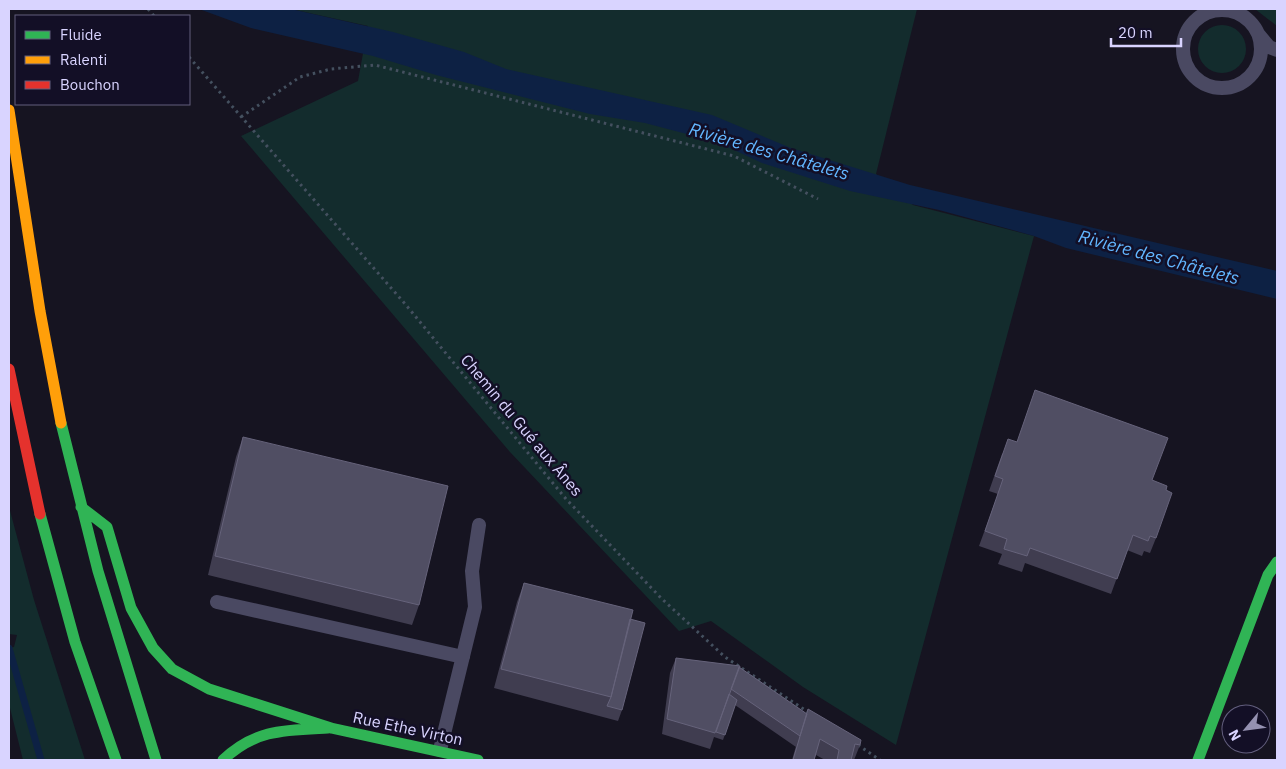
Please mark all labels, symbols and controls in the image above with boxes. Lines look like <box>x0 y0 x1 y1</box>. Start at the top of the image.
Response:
legend <box>15 15 190 105</box>
scale bar <box>1111 15 1181 47</box>
text: 20 m <box>1118 23 1153 42</box>
text: Fluide <box>60 25 102 44</box>
text: Ralenti <box>60 50 107 69</box>
text: Bouchon <box>60 75 120 94</box>
water label: Rivière des Châtelets <box>686 117 852 185</box>
water label: Rivière des Châtelets <box>1076 224 1242 290</box>
street label: Chemin du Gué aux Ânes <box>457 350 587 500</box>
north arrow <box>1221 704 1271 754</box>
street label: Rue Ethe Virton <box>351 707 465 749</box>
text: N <box>1224 727 1245 744</box>

